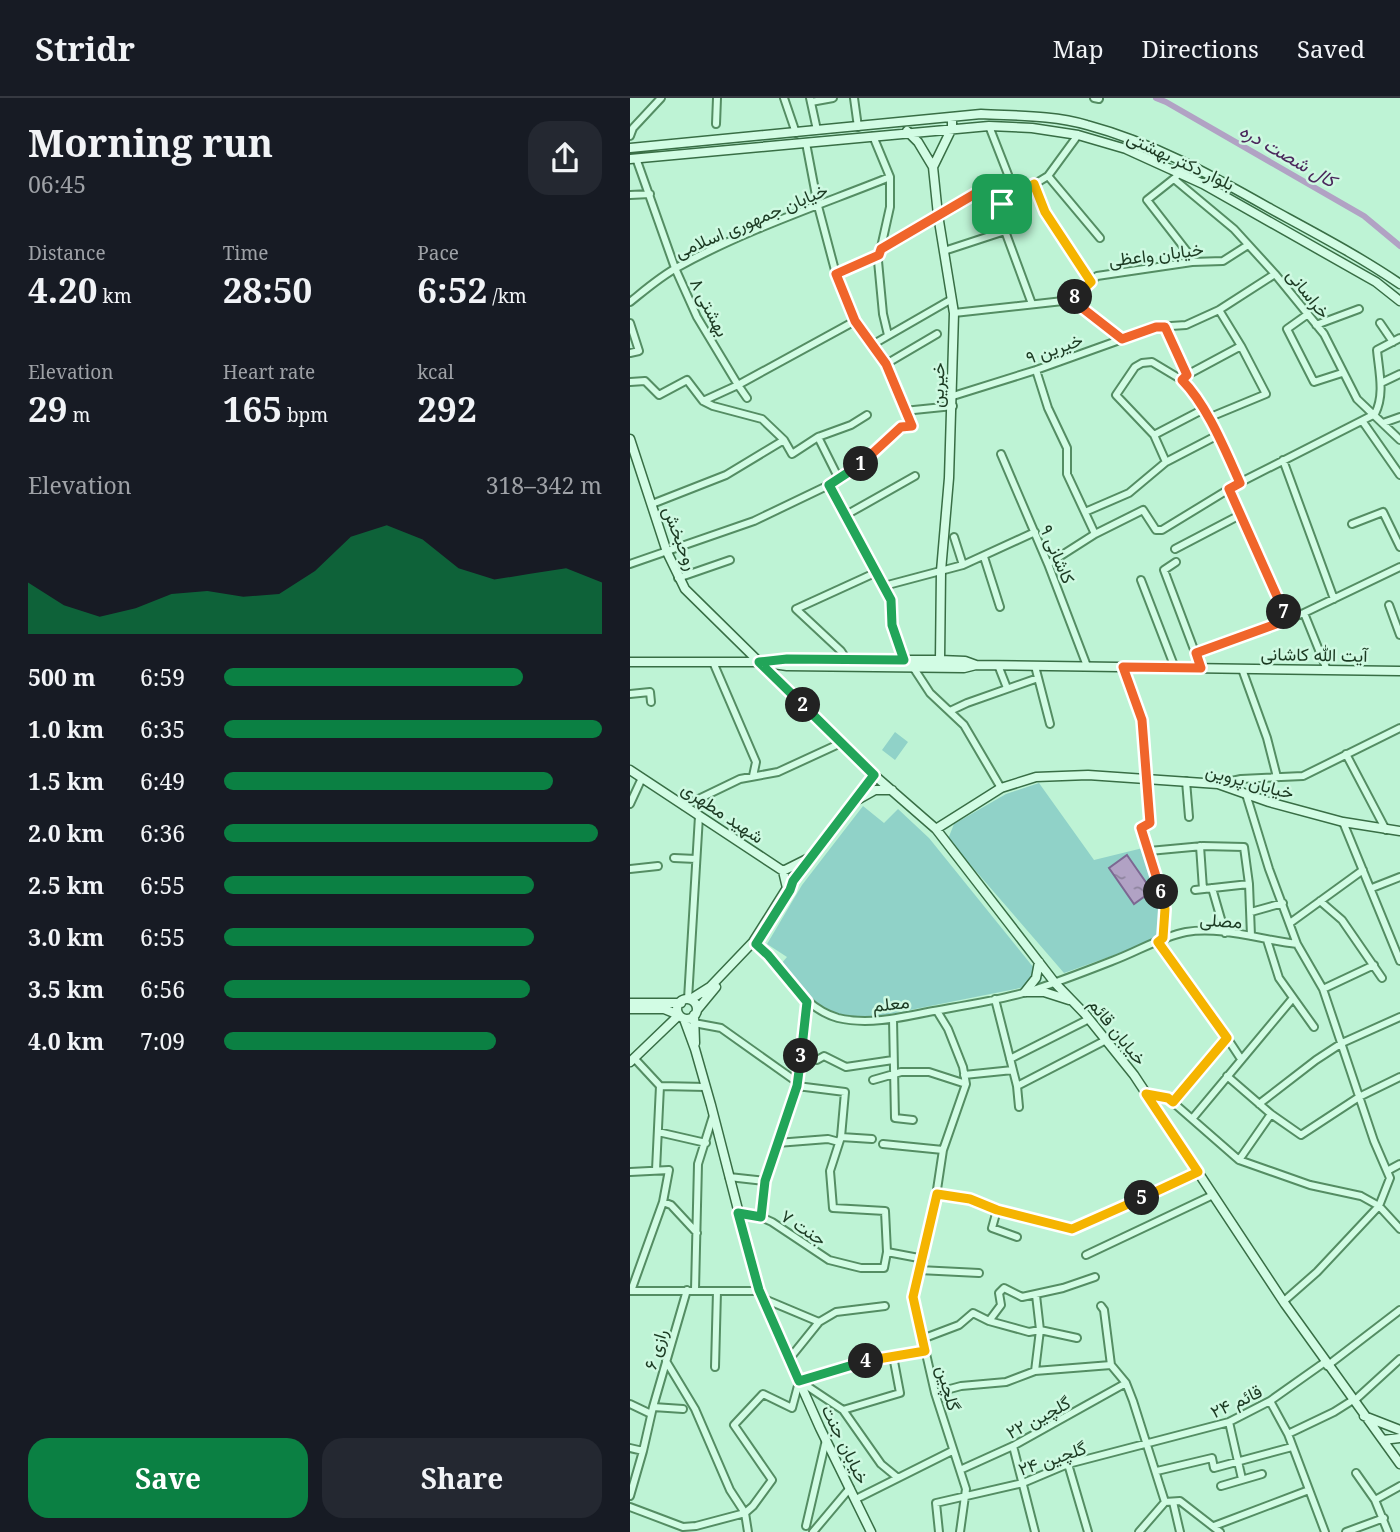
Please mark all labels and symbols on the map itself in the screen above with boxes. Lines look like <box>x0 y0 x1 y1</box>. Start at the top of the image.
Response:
water label: کال شصت دره <box>1235 117 1344 195</box>
street label: بلوار دکتر بهشتی <box>1123 125 1239 195</box>
pin <box>972 174 1032 234</box>
street label: خیابان جمهوری اسلامی <box>671 177 831 263</box>
street label: خیابان واعظی <box>1107 236 1205 272</box>
street label: خراسانی <box>1282 263 1336 323</box>
street label: بهشتی ۸ <box>685 274 735 340</box>
pin: 8 <box>1058 280 1092 314</box>
street label: خیرین ۹ <box>1022 327 1086 369</box>
street label: خیرین <box>924 362 950 408</box>
pin: 1 <box>844 446 878 482</box>
street label: روحبخش <box>658 503 704 573</box>
street label: کاشانی ۹ <box>1035 521 1081 587</box>
pin: 7 <box>1266 594 1302 630</box>
street label: آیت الله کاشانی <box>1260 641 1369 667</box>
pin: 2 <box>786 688 820 722</box>
street label: خیابان پروین <box>1203 758 1297 805</box>
street label: شهید مطهری <box>677 776 769 848</box>
pin: 6 <box>1144 874 1178 910</box>
street label: مصلی <box>1199 907 1243 933</box>
street label: معلم <box>871 989 911 1018</box>
street label: خیابان قائم <box>1083 992 1153 1070</box>
pin: 3 <box>784 1038 818 1074</box>
pin: 5 <box>1124 1180 1160 1216</box>
street label: جنت ۷ <box>776 1203 832 1251</box>
street label: رازی ۶ <box>637 1326 673 1372</box>
pin: 4 <box>848 1344 884 1378</box>
street label: گلچین <box>930 1363 967 1414</box>
street label: قائم ۲۴ <box>1206 1379 1266 1424</box>
street label: گلچین ۲۲ <box>1002 1390 1075 1445</box>
street label: خیابان جنت <box>817 1401 875 1487</box>
street label: گلچین ۲۴ <box>1015 1435 1090 1482</box>

